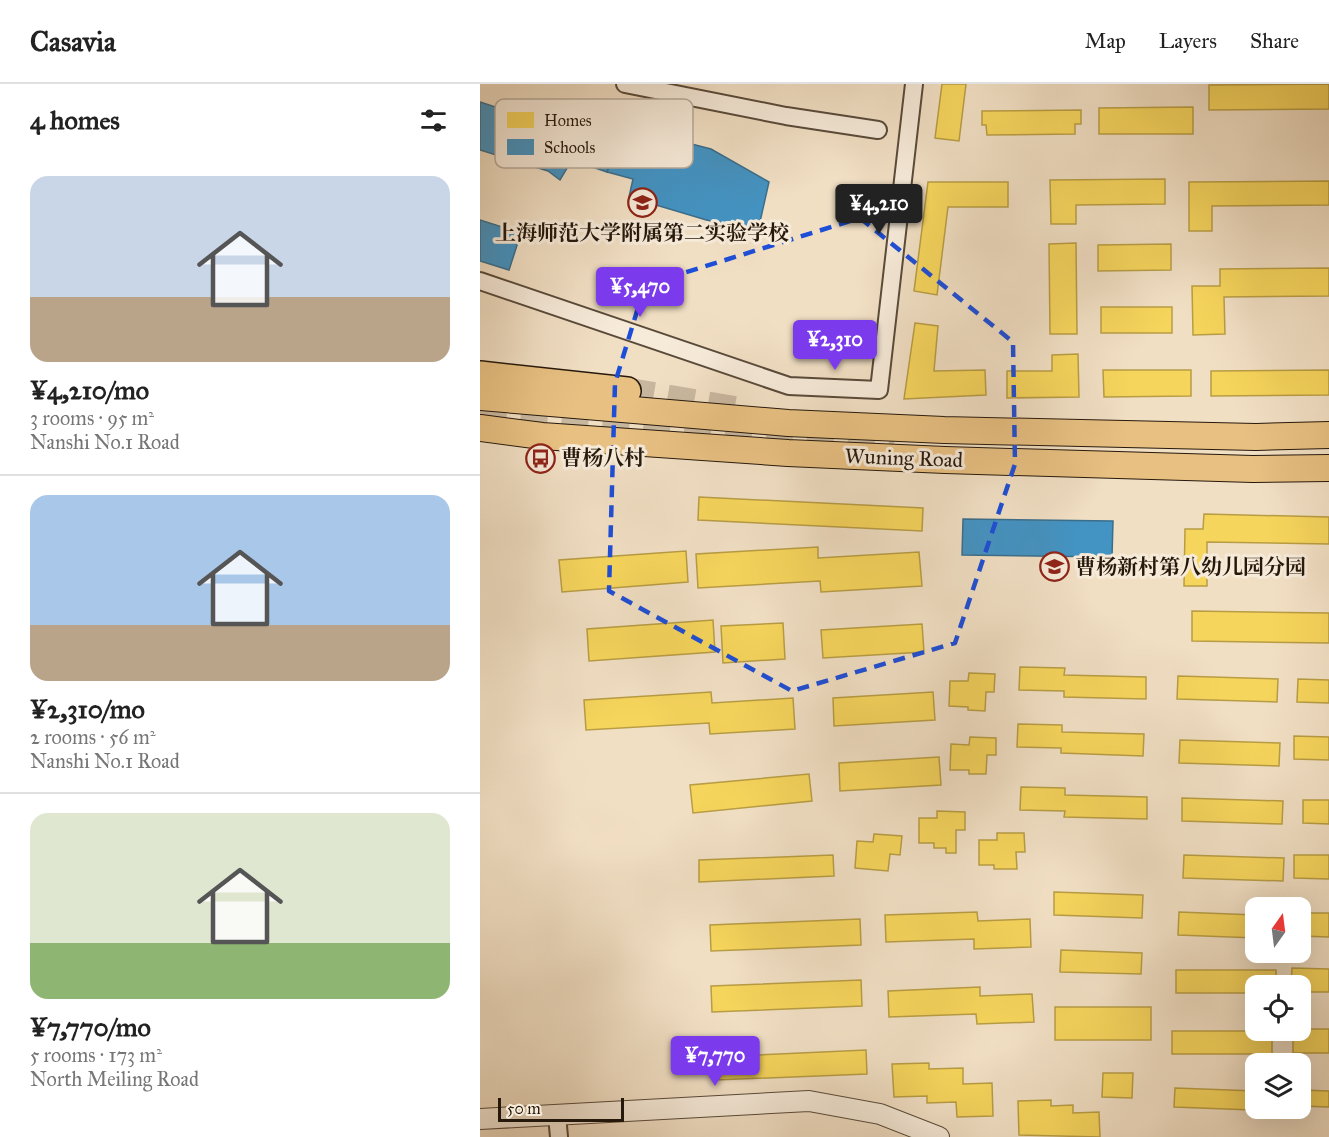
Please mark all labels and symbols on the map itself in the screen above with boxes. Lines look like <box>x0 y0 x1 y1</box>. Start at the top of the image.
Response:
legend <box>495 99 693 168</box>
text: Homes <box>544 111 592 130</box>
text: Schools <box>544 138 595 157</box>
pin: ¥4,210 <box>830 184 928 235</box>
school or university icon: 上海师范大学附属第二实验学校 <box>626 186 658 218</box>
place label: 上海师范大学附属第二实验学校 <box>495 220 789 246</box>
pin: ¥5,470 <box>591 267 689 318</box>
pin: ¥2,310 <box>786 320 884 371</box>
bus stop icon: 曹杨八村 <box>524 442 556 474</box>
street label: Wuning Road <box>844 443 964 473</box>
place label: 曹杨八村 <box>561 445 645 471</box>
school or university icon: 曹杨新村第八幼儿园分园 <box>1038 551 1070 583</box>
place label: 曹杨新村第八幼儿园分园 <box>1075 554 1306 580</box>
north arrow <box>1245 897 1311 963</box>
pin: ¥7,770 <box>666 1036 764 1087</box>
scale bar <box>498 1095 624 1122</box>

